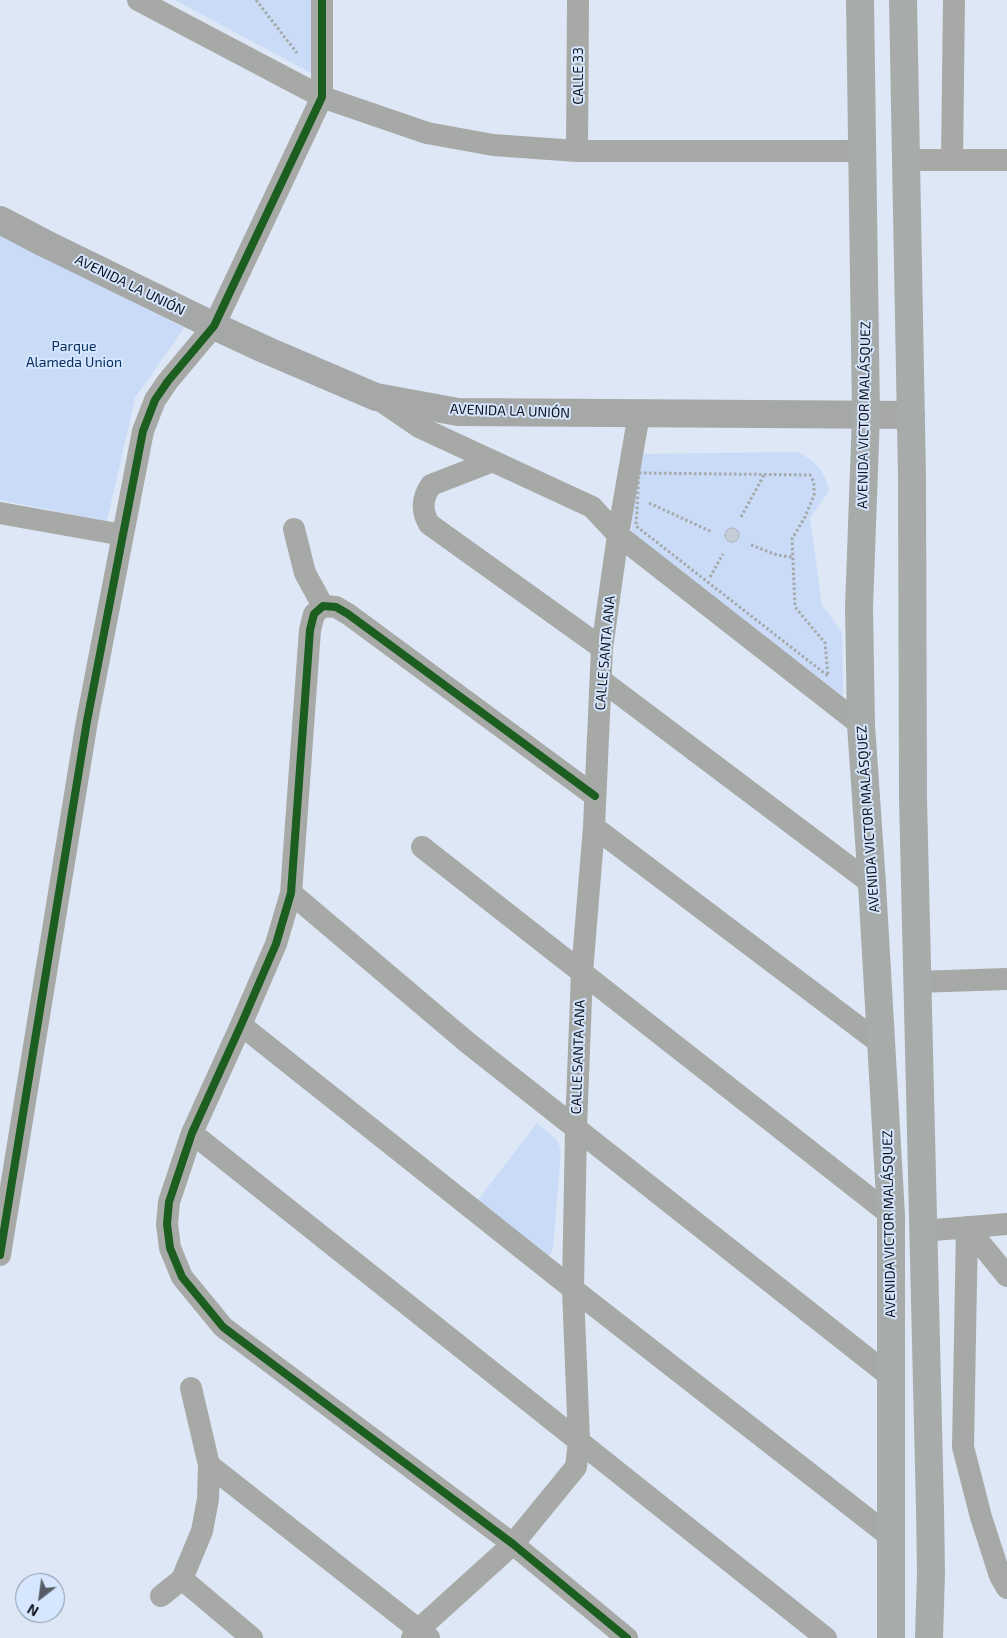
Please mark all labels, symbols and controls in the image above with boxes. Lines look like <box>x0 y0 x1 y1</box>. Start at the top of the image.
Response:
street label: CALLE 33 <box>570 47 586 105</box>
street label: AVENIDA LA UNIÓN <box>72 251 188 319</box>
street label: AVENIDA VICTOR MALÁSQUEZ <box>854 321 874 509</box>
park label: Parque Alameda Union <box>26 338 122 371</box>
street label: AVENIDA LA UNIÓN <box>450 401 570 421</box>
street label: CALLE SANTA ANA <box>592 595 618 711</box>
street label: AVENIDA VICTOR MALÁSQUEZ <box>853 725 883 913</box>
street label: CALLE SANTA ANA <box>568 999 588 1115</box>
street label: AVENIDA VICTOR MALÁSQUEZ <box>879 1130 899 1318</box>
north arrow <box>15 1573 65 1623</box>
text: N <box>24 1601 41 1620</box>

